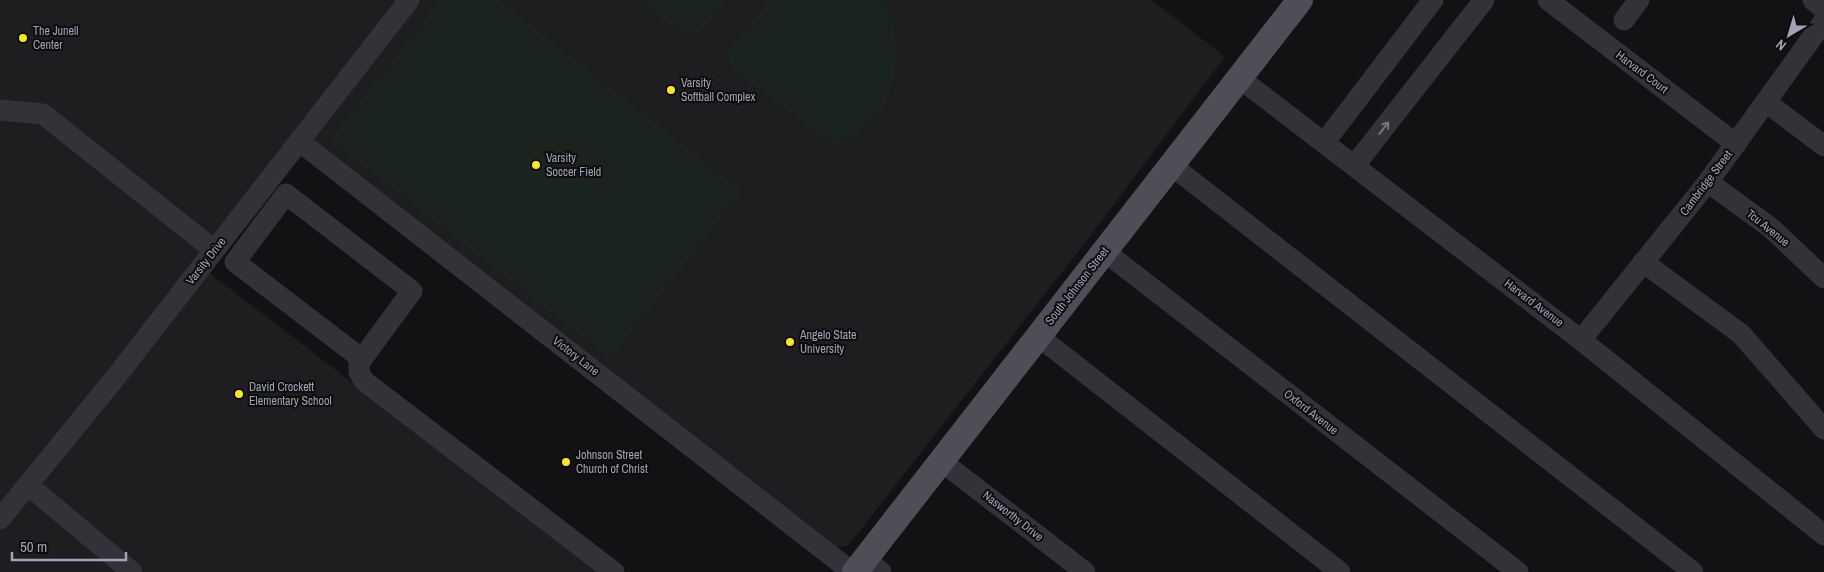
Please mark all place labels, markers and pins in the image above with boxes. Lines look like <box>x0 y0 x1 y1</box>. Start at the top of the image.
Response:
place label: The Junell Center <box>33 23 78 53</box>
marker: The Junell Center <box>17 32 29 44</box>
place label: Varsity Softball Complex <box>681 75 755 105</box>
marker: Varsity Softball Complex <box>665 84 677 96</box>
place label: Varsity Soccer Field <box>546 150 601 180</box>
marker: Varsity Soccer Field <box>530 159 542 171</box>
place label: Angelo State University <box>799 327 856 357</box>
marker: Angelo State University <box>784 336 796 348</box>
place label: David Crockett Elementary School <box>249 379 332 409</box>
marker: David Crockett Elementary School <box>233 388 245 400</box>
place label: Johnson Street Church of Christ <box>576 447 648 477</box>
marker: Johnson Street Church of Christ <box>560 456 572 468</box>

